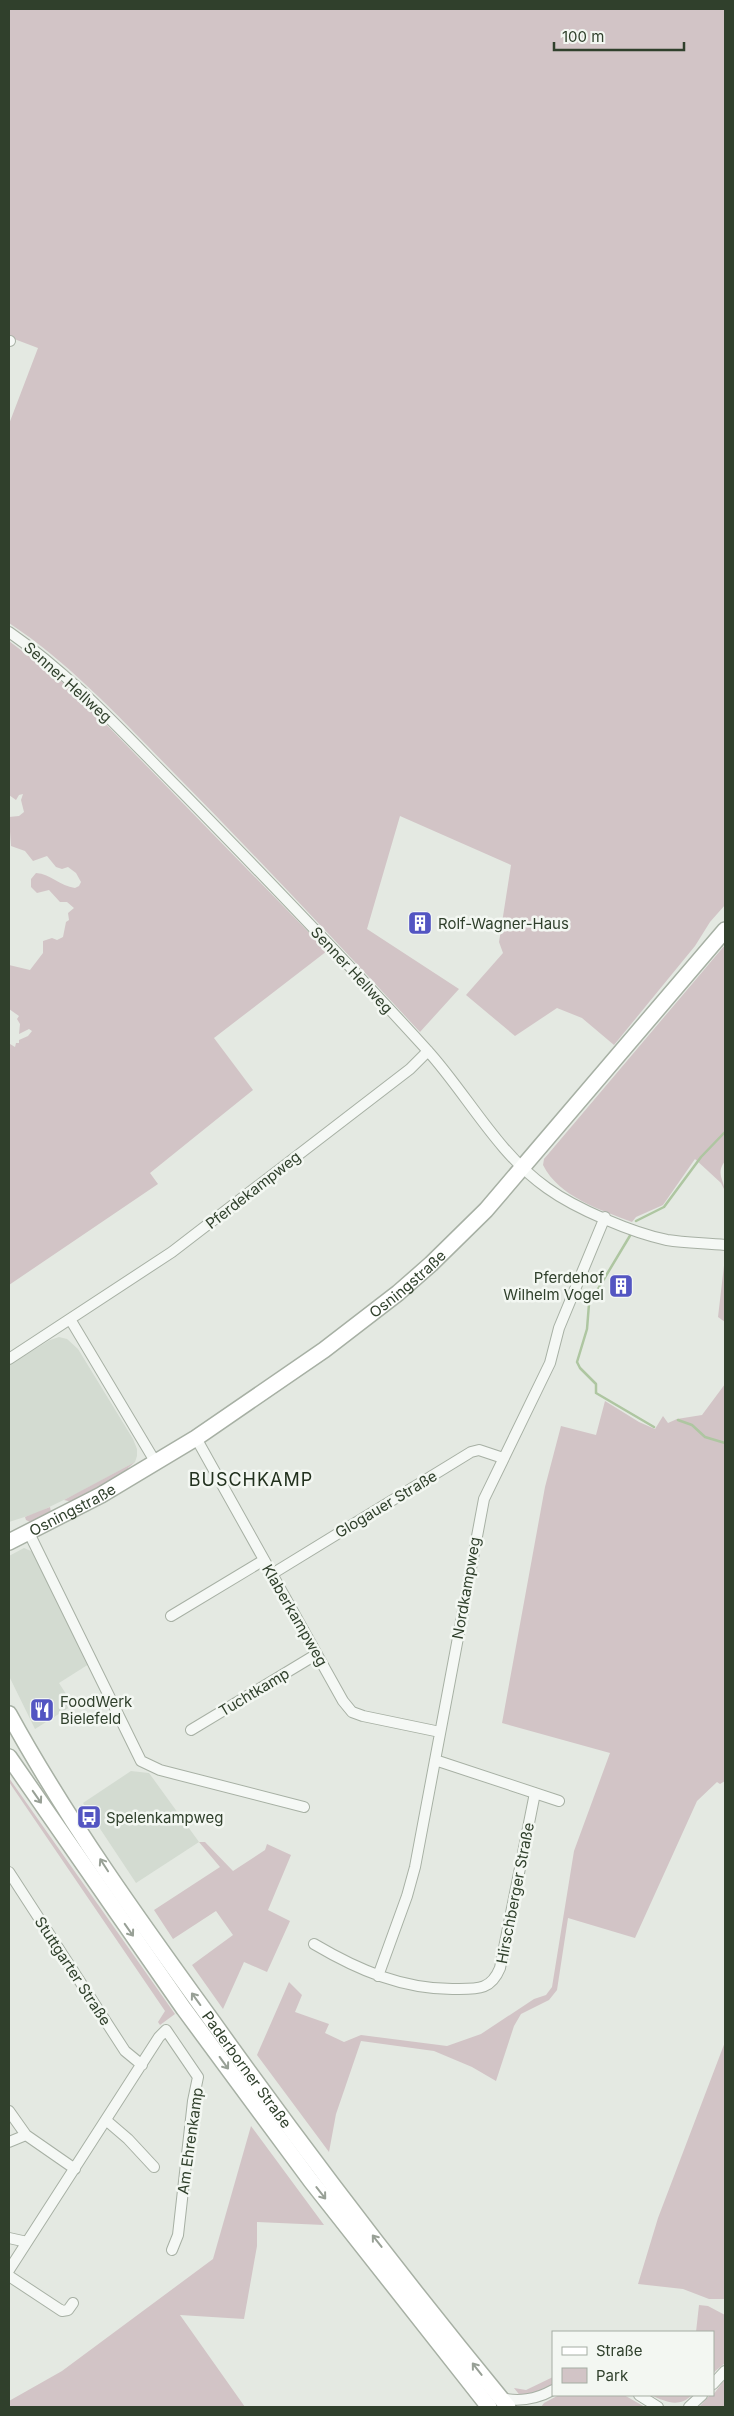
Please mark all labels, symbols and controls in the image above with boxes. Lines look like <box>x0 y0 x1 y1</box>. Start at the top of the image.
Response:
scale bar <box>554 20 684 52</box>
text: 100 m <box>562 27 604 46</box>
street label: Senner Hellweg <box>20 638 116 726</box>
building icon: Rolf-Wagner-Haus <box>407 910 433 936</box>
place label: Rolf-Wagner-Haus <box>438 914 569 933</box>
street label: Senner Hellweg <box>307 923 397 1017</box>
street label: Pferdekampweg <box>202 1147 304 1233</box>
street label: Osningstraße <box>365 1246 450 1321</box>
place label: Pferdehof Wilhelm Vogel <box>503 1268 604 1304</box>
building icon: Pferdehof Wilhelm Vogel <box>608 1273 634 1299</box>
street label: Glogauer Straße <box>332 1466 440 1542</box>
district label: BUSCHKAMP <box>189 1469 313 1490</box>
street label: Osningstraße <box>26 1479 119 1540</box>
street label: Nordkampweg <box>448 1535 484 1641</box>
street label: Klaberkampweg <box>258 1561 332 1669</box>
street label: Tuchtkamp <box>215 1664 293 1720</box>
place label: FoodWerk Bielefeld <box>60 1692 133 1728</box>
restaurant icon: FoodWerk Bielefeld <box>29 1697 55 1723</box>
one-way arrow <box>32 1790 42 1804</box>
bus stop icon: Spelenkampweg <box>76 1804 102 1830</box>
place label: Spelenkampweg <box>106 1808 223 1827</box>
street label: Hirschberger Straße <box>492 1821 538 1965</box>
one-way arrow <box>98 1859 108 1873</box>
street label: Stuttgarter Straße <box>31 1913 115 2029</box>
one-way arrow <box>124 1923 134 1937</box>
one-way arrow <box>191 1992 201 2006</box>
street label: Paderborner Straße <box>198 2007 296 2131</box>
one-way arrow <box>219 2056 229 2070</box>
street label: Am Ehrenkamp <box>173 2086 207 2196</box>
one-way arrow <box>315 2186 326 2199</box>
one-way arrow <box>372 2234 382 2248</box>
legend <box>552 2331 714 2396</box>
text: Straße <box>596 2341 643 2360</box>
one-way arrow <box>472 2363 483 2376</box>
text: Park <box>596 2366 629 2385</box>

